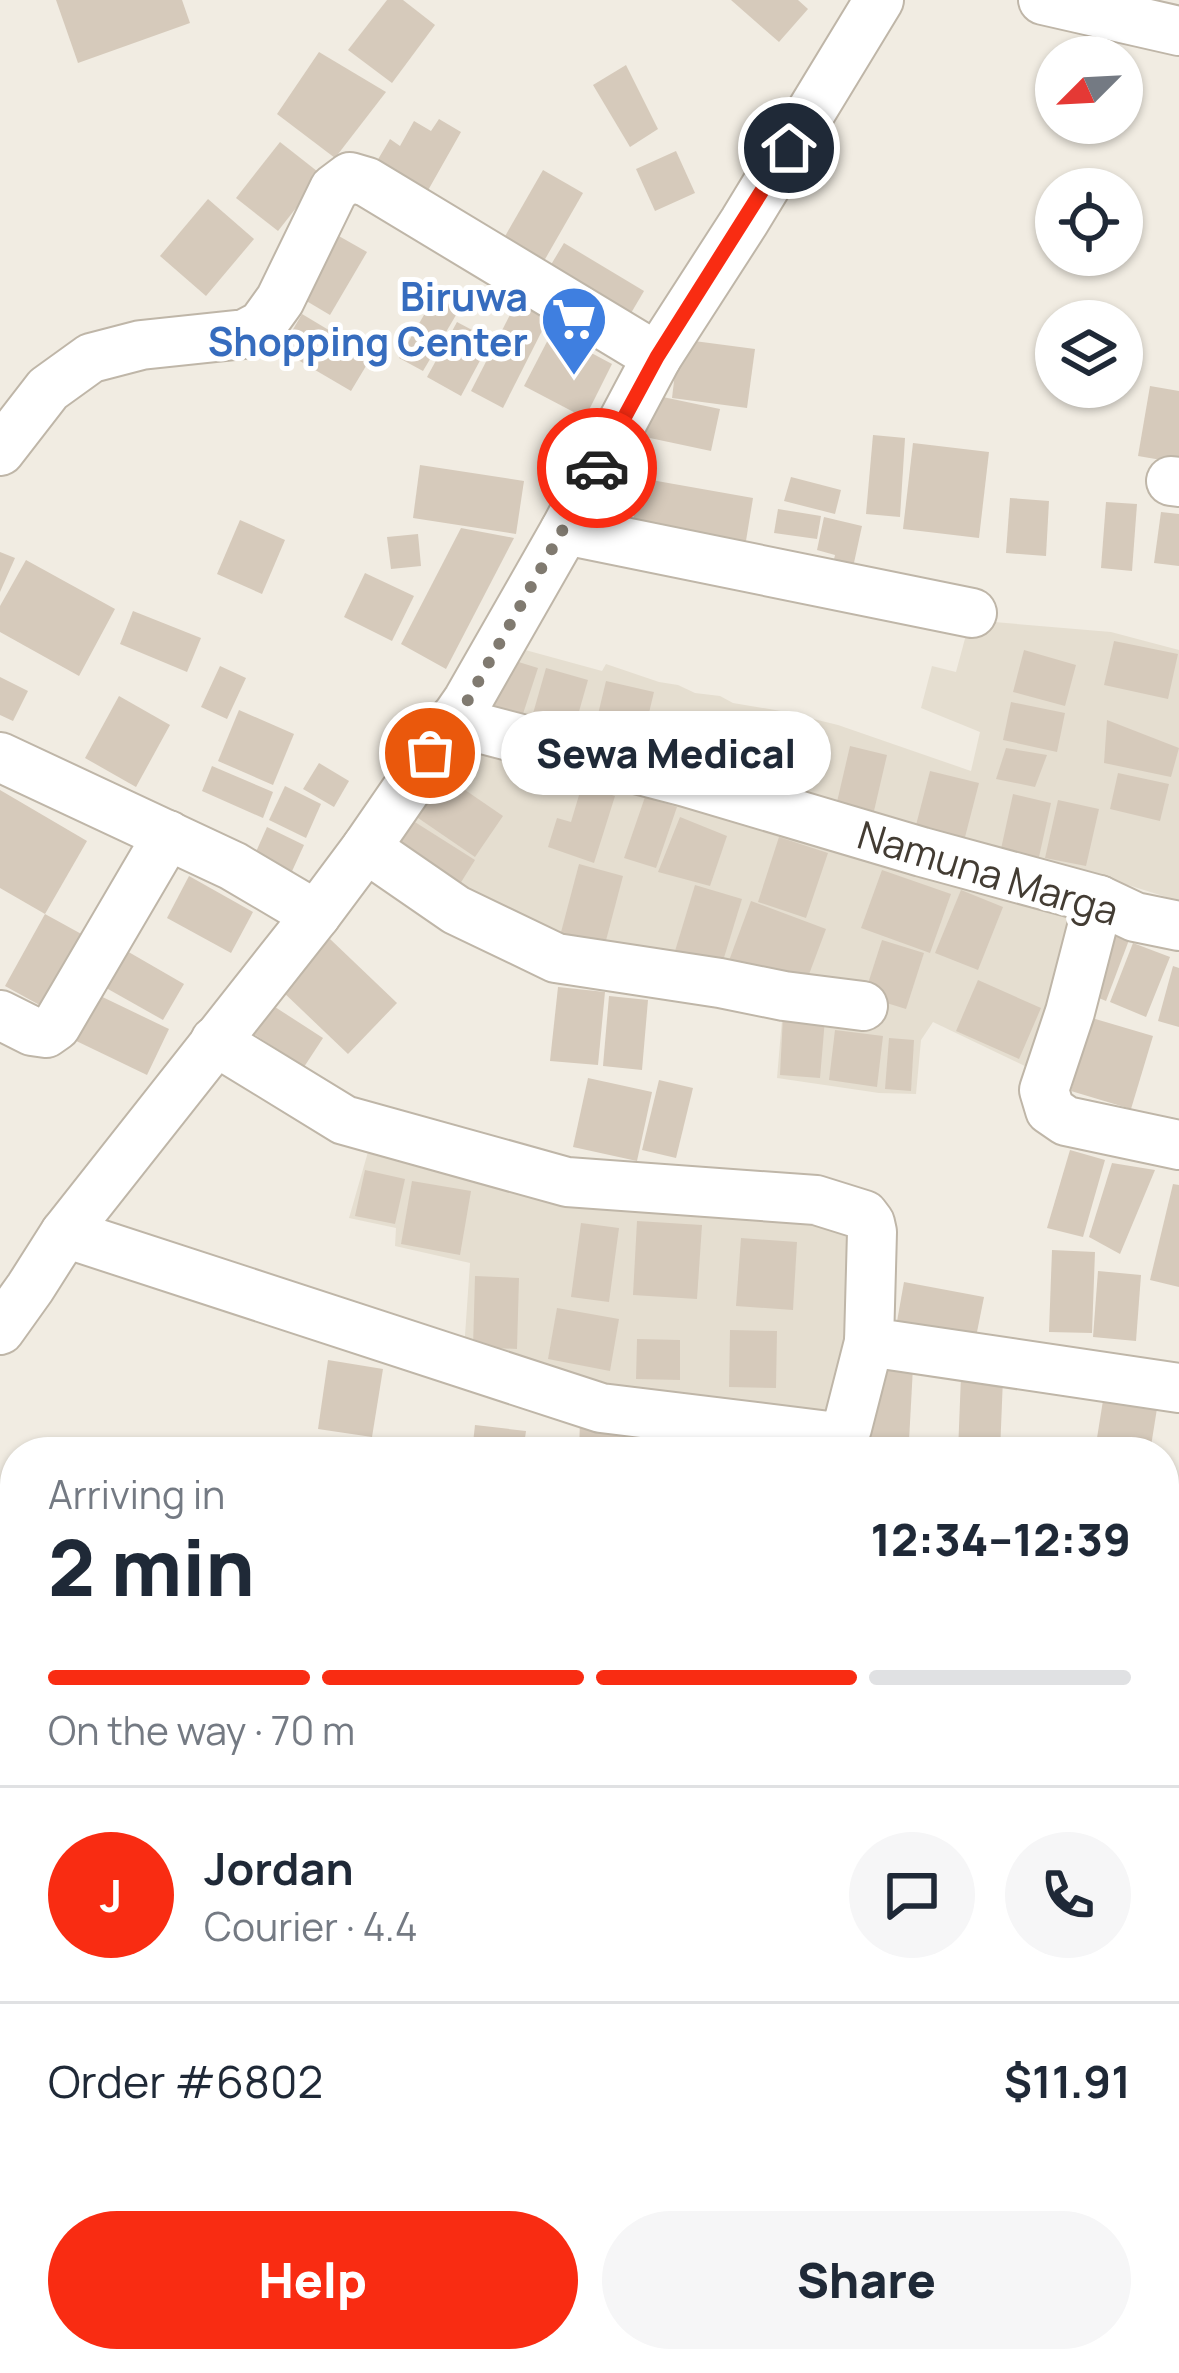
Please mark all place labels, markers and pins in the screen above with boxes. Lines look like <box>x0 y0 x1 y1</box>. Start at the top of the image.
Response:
pin <box>738 97 840 199</box>
place label: Biruwa Shopping Center <box>208 269 528 368</box>
supermarket icon: Biruwa Shopping Center <box>539 284 609 378</box>
pin <box>379 702 481 804</box>
callout: Sewa Medical <box>502 711 832 795</box>

